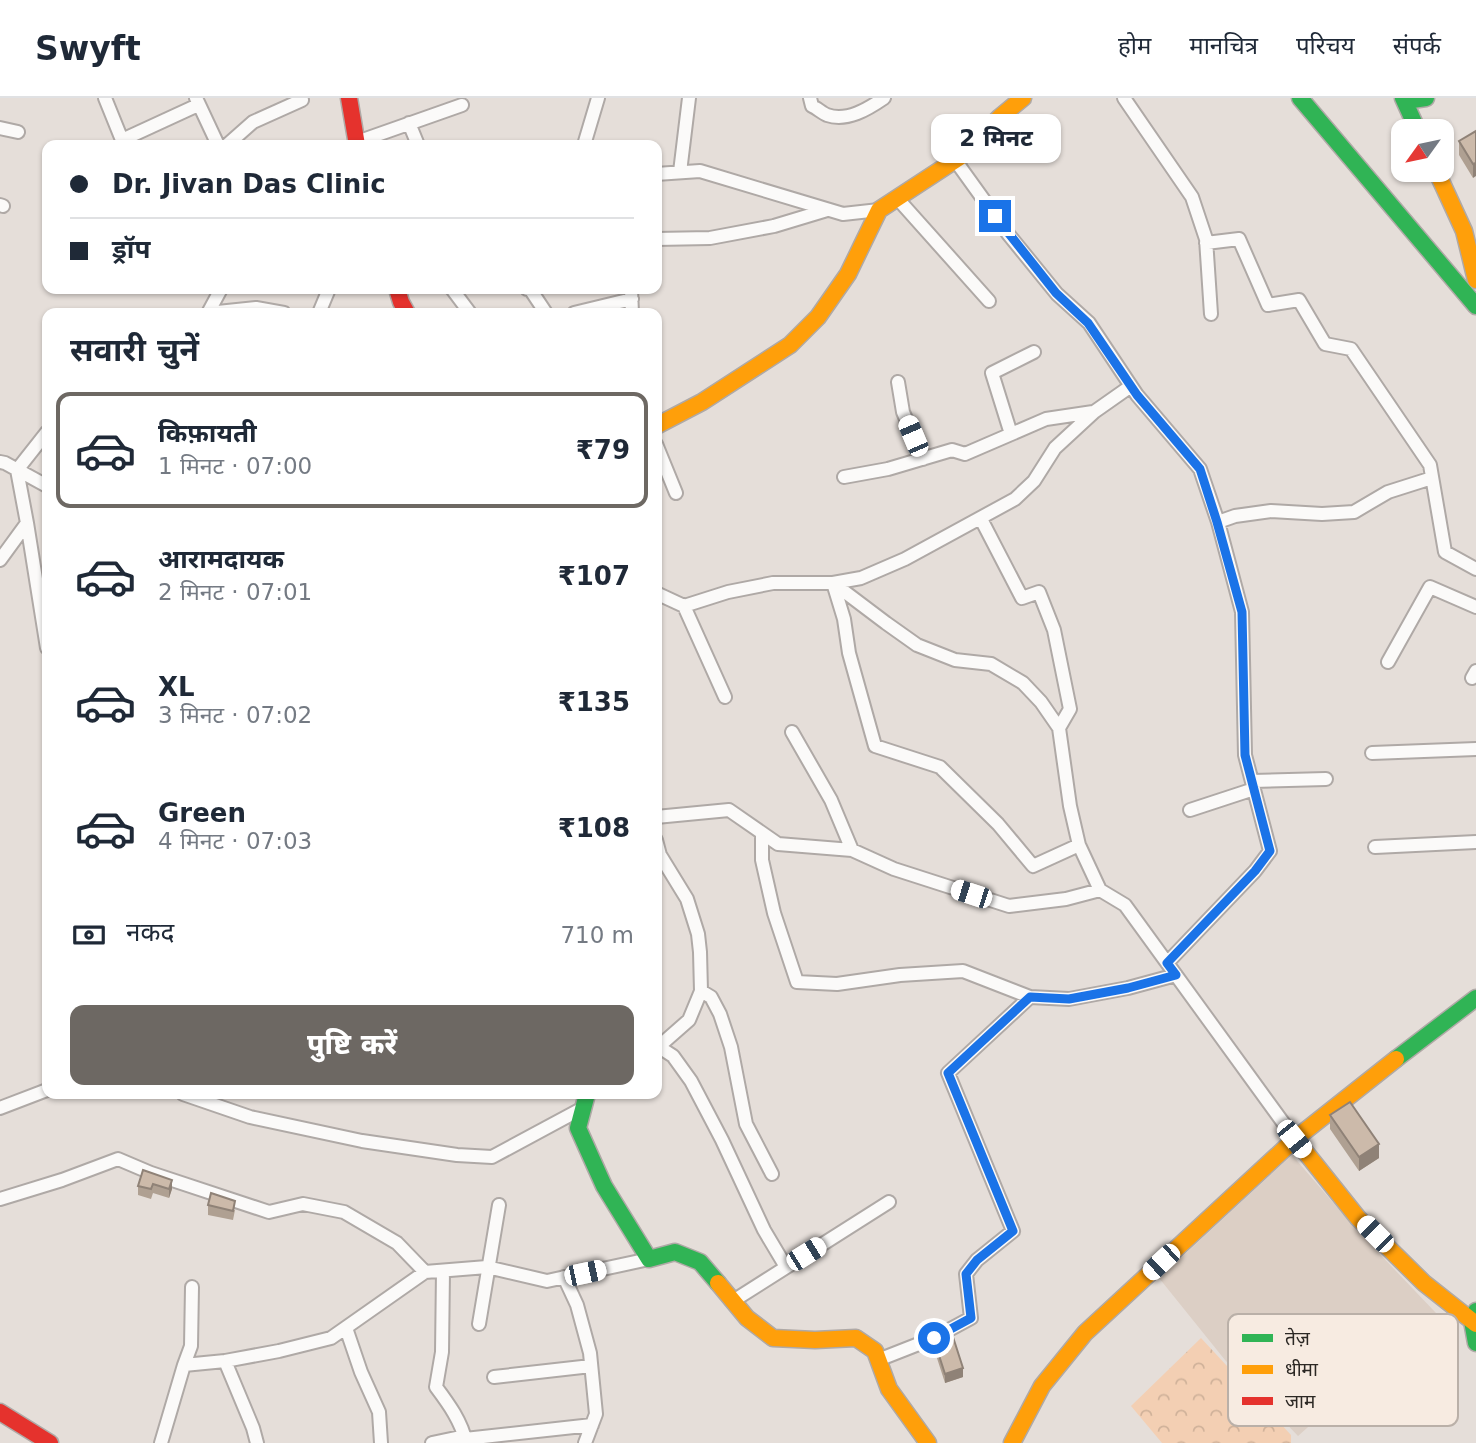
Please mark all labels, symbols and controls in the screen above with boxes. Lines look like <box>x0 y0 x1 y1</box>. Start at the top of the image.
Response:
text: Swyft <box>35 29 141 68</box>
text: होम <box>1118 32 1151 60</box>
text: मानचित्र <box>1189 32 1258 60</box>
text: परिचय <box>1296 32 1355 60</box>
text: संपर्क <box>1393 32 1441 60</box>
callout: 2 मिनट <box>930 115 1060 164</box>
north arrow <box>1391 119 1454 182</box>
map controls <box>1391 119 1454 182</box>
text: 2 मिनट <box>959 125 1033 151</box>
text: Dr. Jivan Das Clinic <box>112 169 386 199</box>
route end <box>979 200 1011 232</box>
text: ड्रॉप <box>112 234 150 264</box>
text: सवारी चुनें <box>70 331 199 369</box>
car <box>896 413 931 459</box>
text: किफ़ायती <box>158 418 257 448</box>
icon: car <box>74 419 137 482</box>
text: ₹79 <box>576 435 630 465</box>
text: 1 मिनट · 07:00 <box>158 453 312 479</box>
text: आरामदायक <box>158 544 284 574</box>
icon: car <box>74 545 137 608</box>
text: ₹107 <box>558 561 630 591</box>
text: 2 मिनट · 07:01 <box>158 579 312 605</box>
icon: car <box>74 671 137 734</box>
text: XL <box>158 672 195 702</box>
text: ₹135 <box>558 687 630 717</box>
text: 3 मिनट · 07:02 <box>158 702 312 728</box>
icon: car <box>74 797 137 860</box>
text: Green <box>158 798 246 828</box>
text: ₹108 <box>558 813 630 843</box>
text: 4 मिनट · 07:03 <box>158 828 312 854</box>
car <box>948 878 995 910</box>
icon: cash <box>70 916 108 954</box>
text: नकद <box>126 917 174 947</box>
text: 710 m <box>560 922 634 948</box>
button: पुष्टि करें <box>70 1005 634 1085</box>
car <box>1273 1116 1316 1162</box>
car <box>1353 1212 1398 1256</box>
car <box>783 1234 830 1274</box>
car <box>1139 1240 1184 1284</box>
car <box>563 1258 608 1288</box>
legend <box>1228 1314 1458 1426</box>
route start <box>918 1322 950 1354</box>
text: तेज़ <box>1285 1327 1311 1349</box>
text: धीमा <box>1285 1358 1319 1380</box>
text: जाम <box>1285 1390 1316 1412</box>

